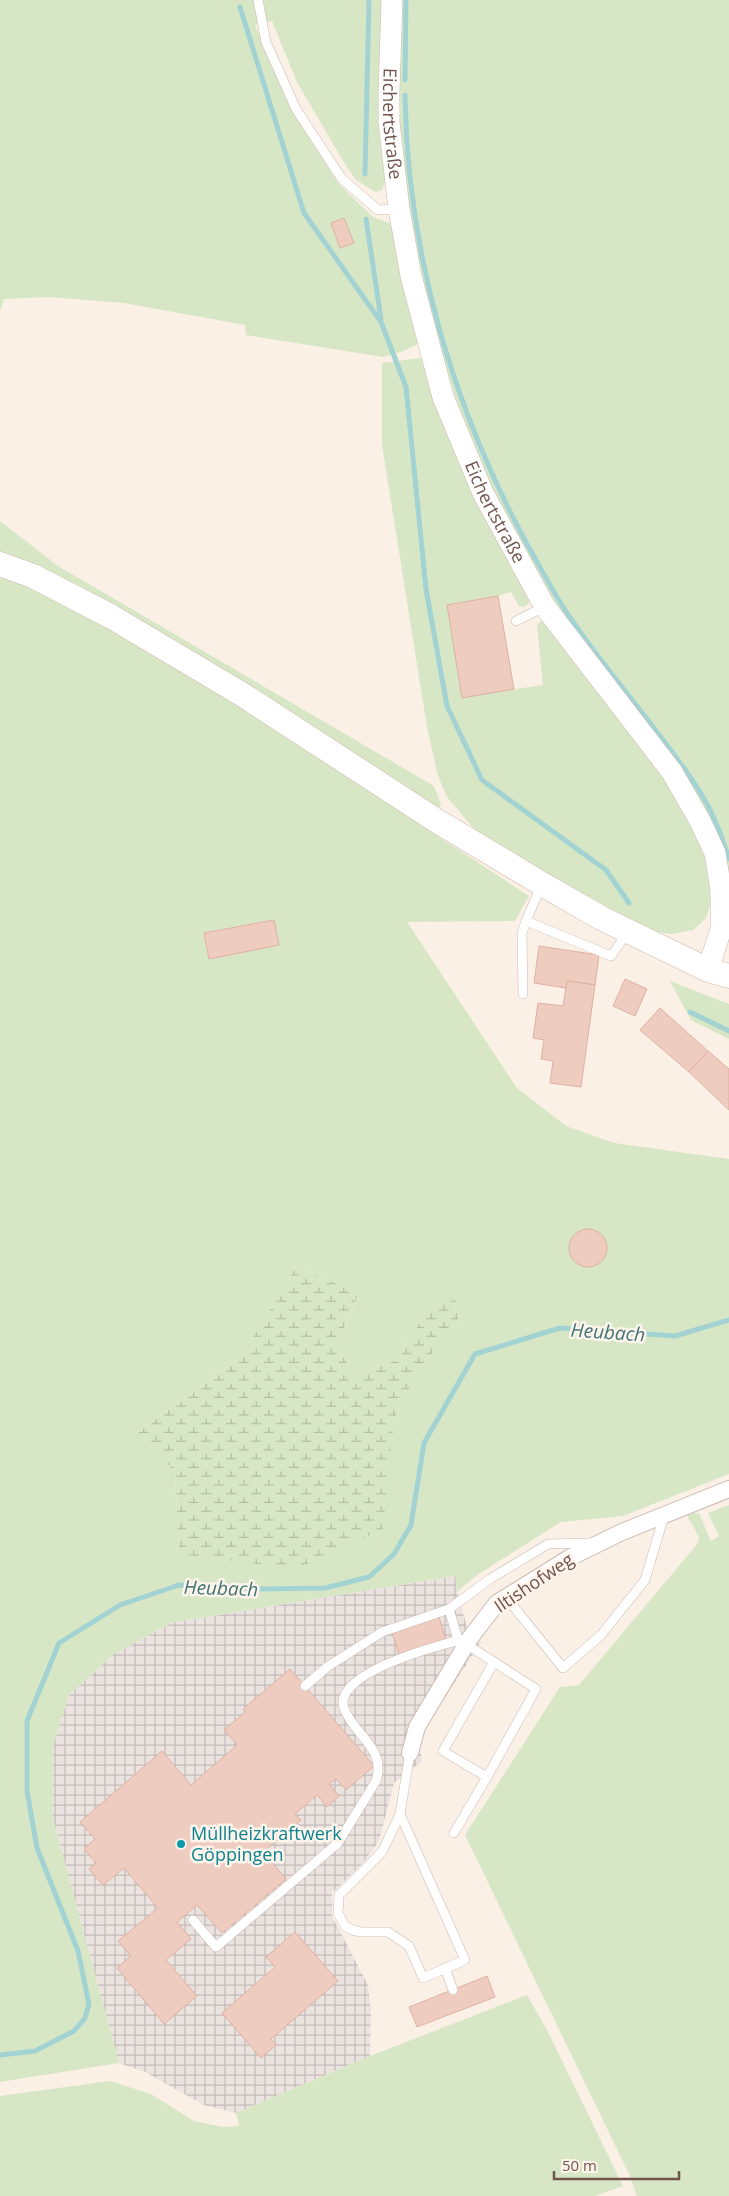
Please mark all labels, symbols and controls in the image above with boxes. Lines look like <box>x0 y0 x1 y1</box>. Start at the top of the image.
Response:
street label: Eichertstraße <box>378 68 409 181</box>
street label: Eichertstraße <box>460 457 532 567</box>
water label: Heubach <box>570 1316 646 1348</box>
street label: Iltishofweg <box>489 1547 578 1618</box>
water label: Heubach <box>183 1574 259 1602</box>
place label: Müllheizkraftwerk Göppingen <box>191 1821 342 1866</box>
marker: Müllheizkraftwerk Göppingen <box>175 1838 187 1850</box>
scale bar <box>554 2148 679 2180</box>
text: 50 m <box>562 2155 597 2175</box>

